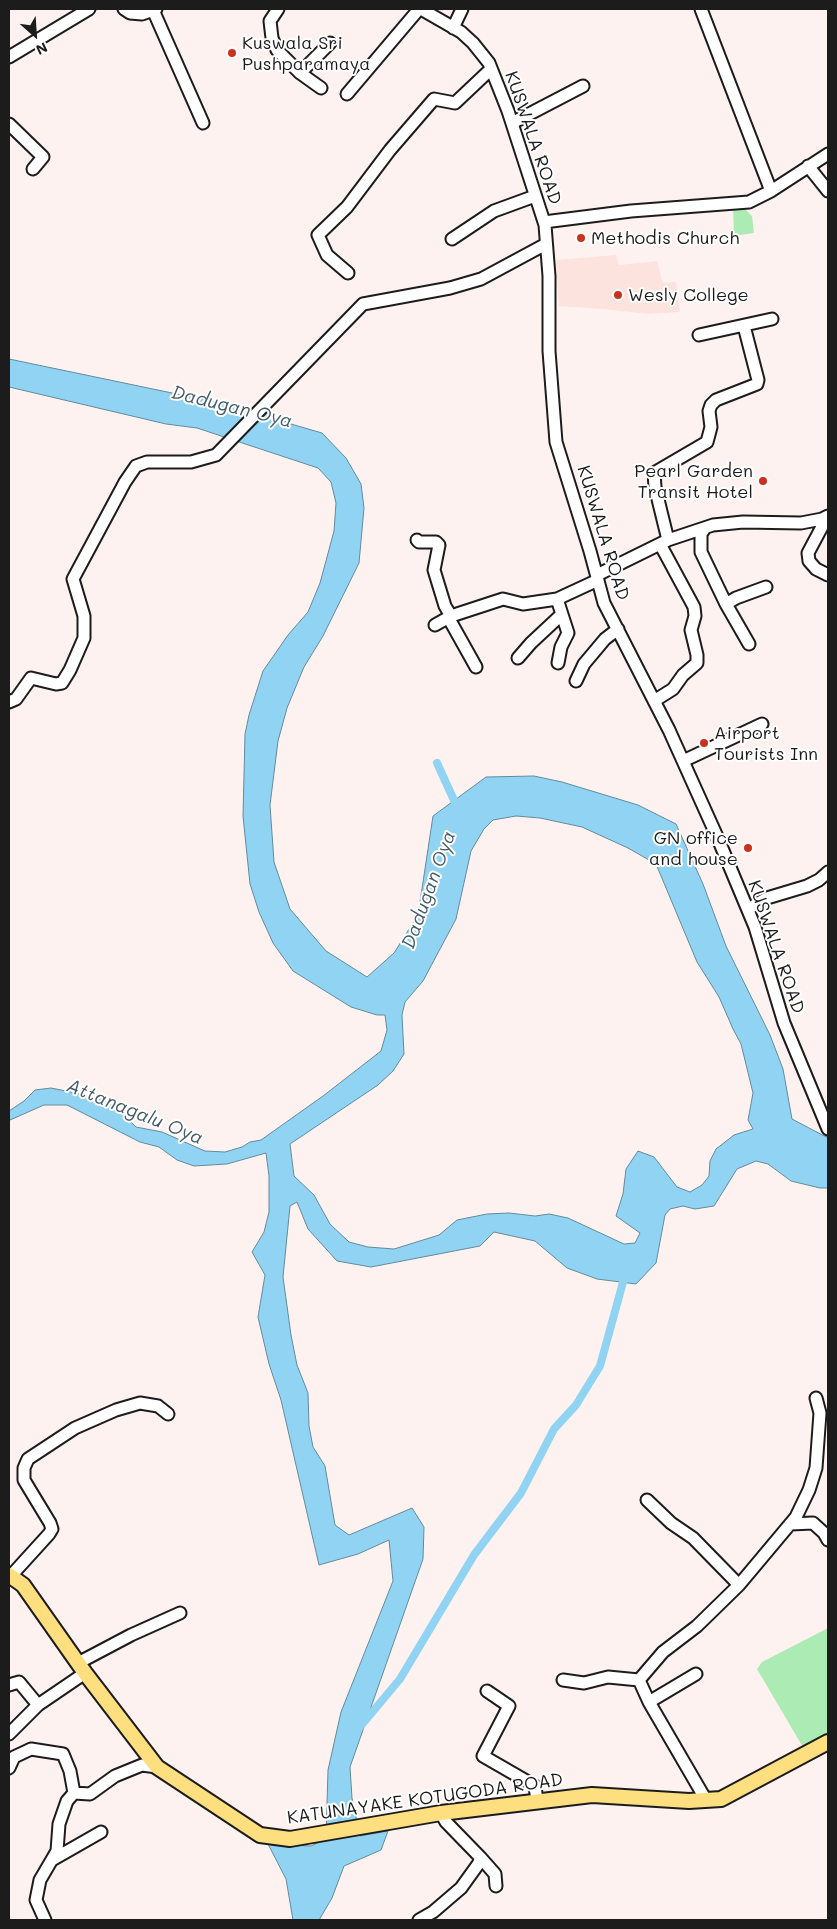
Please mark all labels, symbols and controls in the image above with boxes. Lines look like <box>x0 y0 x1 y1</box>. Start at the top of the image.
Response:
north arrow <box>10 10 60 60</box>
place label: Kuswala Sri Pushparamaya <box>242 32 370 74</box>
text: N <box>33 38 51 60</box>
marker: Kuswala Sri Pushparamaya <box>226 47 238 59</box>
street label: KUSWALA ROAD <box>500 68 566 208</box>
place label: Methodis Church <box>591 227 739 249</box>
marker: Methodis Church <box>575 232 587 244</box>
place label: Wesly College <box>628 284 749 306</box>
marker: Wesly College <box>612 289 624 301</box>
water label: Dadugan Oya <box>169 381 295 433</box>
place label: Pearl Garden Transit Hotel <box>634 460 753 502</box>
street label: KUSWALA ROAD <box>572 463 634 603</box>
marker: Pearl Garden Transit Hotel <box>757 475 769 487</box>
place label: Airport Tourists Inn <box>714 722 818 764</box>
marker: Airport Tourists Inn <box>698 737 710 749</box>
place label: GN office and house <box>649 827 738 870</box>
water label: Dadugan Oya <box>397 828 461 952</box>
marker: GN office and house <box>742 842 754 854</box>
street label: KUSWALA ROAD <box>743 877 809 1017</box>
water label: Attanagalu Oya <box>64 1074 206 1150</box>
street label: KATUNAYAKE KOTUGODA ROAD <box>286 1769 564 1829</box>

